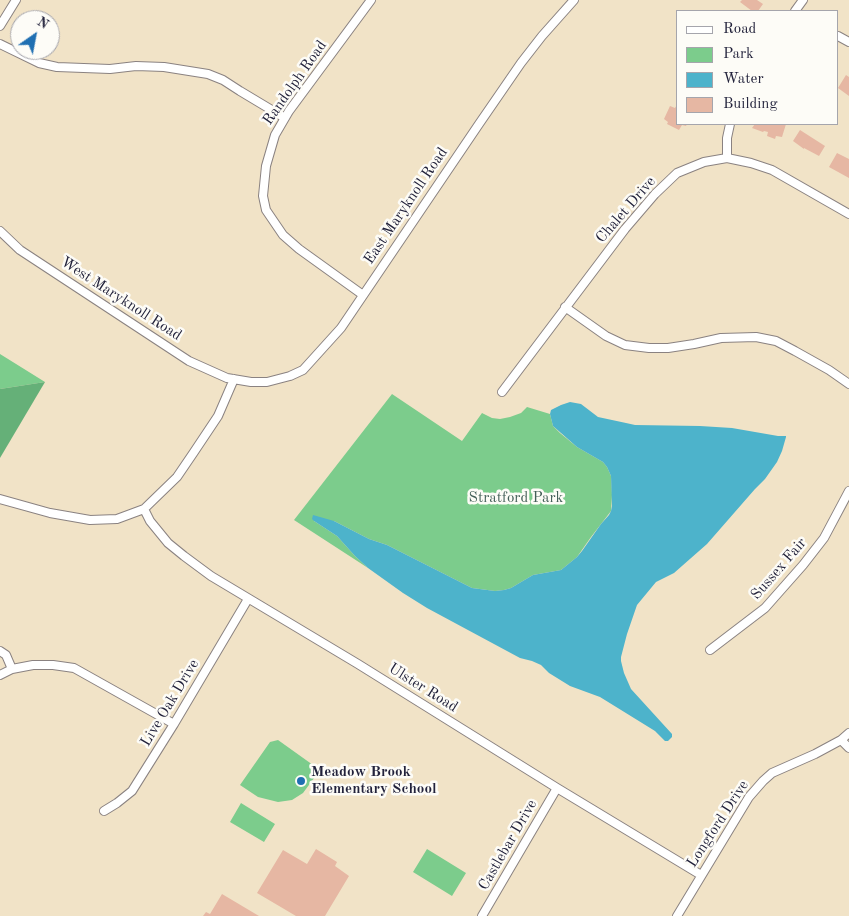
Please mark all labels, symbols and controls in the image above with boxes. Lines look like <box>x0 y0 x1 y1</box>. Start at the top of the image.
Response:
north arrow <box>10 10 60 60</box>
legend <box>676 10 839 125</box>
text: N <box>34 14 51 32</box>
text: Road <box>723 22 756 37</box>
street label: Randolph Road <box>259 37 331 129</box>
text: Park <box>723 47 754 62</box>
text: Water <box>723 72 764 87</box>
text: Building <box>723 97 778 112</box>
street label: East Maryknoll Road <box>360 144 452 268</box>
street label: Chalet Drive <box>592 173 660 247</box>
street label: West Maryknoll Road <box>57 253 185 345</box>
park label: Stratford Park <box>469 489 563 507</box>
street label: Sussex Fair <box>747 534 811 604</box>
street label: Live Oak Drive <box>137 656 203 750</box>
street label: Ulster Road <box>385 660 461 716</box>
place label: Meadow Brook Elementary School <box>311 763 437 798</box>
marker: Meadow Brook Elementary School <box>295 775 307 787</box>
street label: Longford Drive <box>683 777 753 871</box>
street label: Castlebar Drive <box>475 796 541 894</box>

